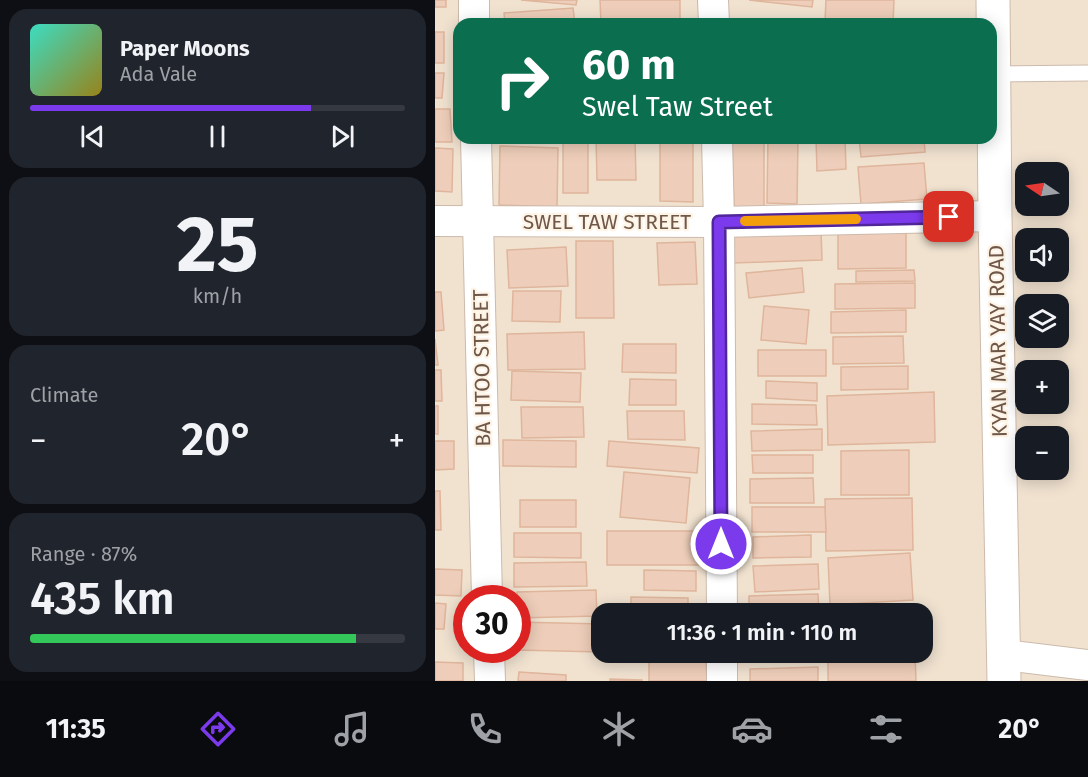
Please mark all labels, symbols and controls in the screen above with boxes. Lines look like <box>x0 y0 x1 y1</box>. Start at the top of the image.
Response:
text: Paper Moons <box>120 35 250 62</box>
text: 60 m <box>582 40 676 90</box>
icon: right <box>483 42 561 120</box>
text: Ada Vale <box>120 62 197 86</box>
text: Swel Taw Street <box>582 91 773 123</box>
icon: previous <box>76 120 109 153</box>
icon: pause <box>201 120 234 153</box>
icon: next <box>326 120 359 153</box>
north arrow <box>1015 162 1069 216</box>
map controls <box>1015 162 1069 480</box>
pin <box>923 191 974 242</box>
text: 25 <box>176 198 259 292</box>
icon: arrive <box>932 200 965 233</box>
street label: SWEL TAW STREET <box>523 209 691 235</box>
button: sound <box>1015 228 1069 282</box>
street label: KYAN MAR YAY ROAD <box>983 245 1013 437</box>
text: km/h <box>193 284 242 308</box>
street label: BA HTOO STREET <box>468 289 496 447</box>
button: layers <box>1015 294 1069 348</box>
button: + <box>1015 360 1069 414</box>
text: Climate <box>30 383 98 407</box>
text: 20° <box>181 413 254 467</box>
text: − <box>30 421 47 461</box>
text: + <box>389 421 405 461</box>
button: − <box>1015 426 1069 480</box>
position arrow <box>689 512 753 576</box>
text: Range · 87% <box>30 542 137 566</box>
text: 435 km <box>30 572 175 626</box>
speed limit sign: 30 <box>453 585 531 663</box>
text: 11:36 · 1 min · 110 m <box>667 619 857 646</box>
icon: directions <box>197 708 239 750</box>
icon: music <box>331 708 373 750</box>
icon: phone <box>464 708 506 750</box>
icon: climate <box>598 708 640 750</box>
icon: car <box>731 708 773 750</box>
icon: filters <box>865 708 907 750</box>
text: 11:35 <box>46 713 106 745</box>
text: 20° <box>998 713 1042 745</box>

